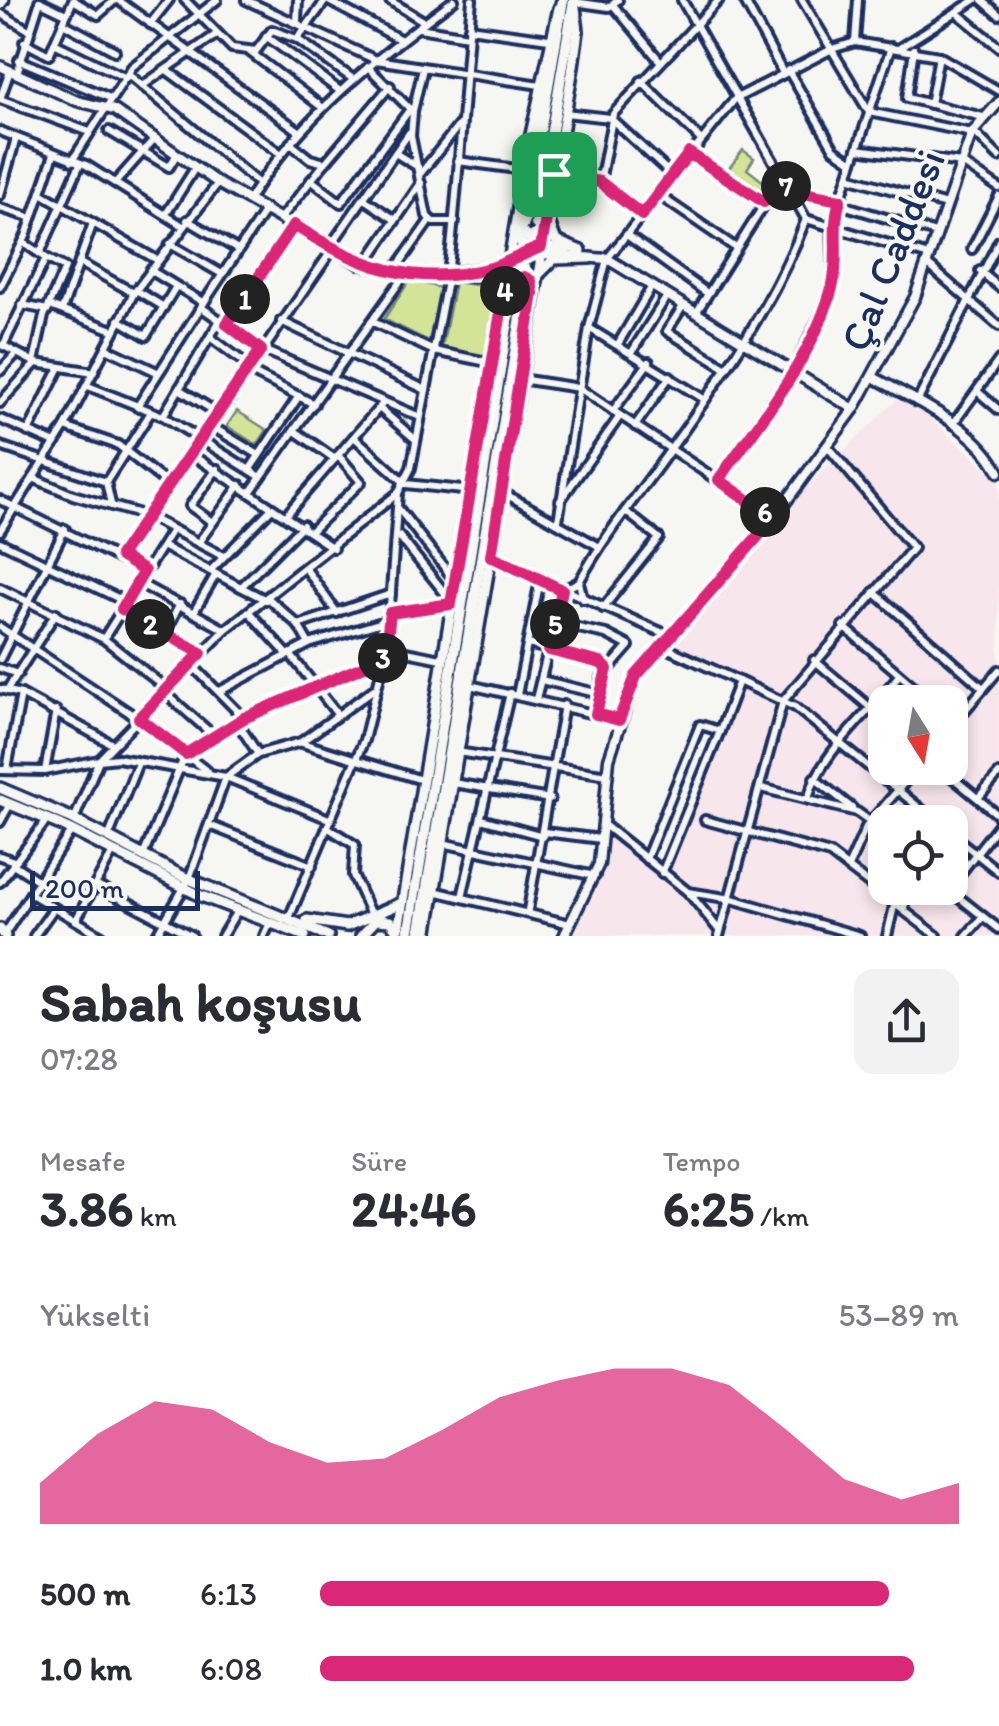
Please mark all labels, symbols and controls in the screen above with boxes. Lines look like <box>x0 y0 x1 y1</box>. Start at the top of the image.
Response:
pin <box>512 132 597 217</box>
street label: Çal Caddesi <box>829 142 956 358</box>
icon: arrive <box>527 147 582 202</box>
pin: 7 <box>761 161 811 211</box>
text: 7 <box>779 169 793 203</box>
pin: 4 <box>480 266 530 316</box>
pin: 1 <box>220 274 270 324</box>
text: 4 <box>497 274 513 308</box>
text: 1 <box>239 282 252 316</box>
pin: 6 <box>740 487 790 537</box>
text: 6 <box>758 495 772 529</box>
pin: 2 <box>125 599 175 649</box>
pin: 5 <box>530 599 580 649</box>
text: 2 <box>143 607 157 641</box>
text: 5 <box>548 607 562 641</box>
pin: 3 <box>358 633 408 683</box>
text: 3 <box>375 641 391 675</box>
north arrow <box>868 685 968 785</box>
map controls <box>868 685 968 905</box>
button: locate <box>868 805 968 905</box>
scale bar <box>30 866 200 910</box>
text: 200 m <box>45 871 124 905</box>
text: Sabah koşusu <box>40 969 361 1035</box>
button: share <box>854 969 959 1074</box>
text: 07:28 <box>40 1040 118 1078</box>
text: Mesafe <box>40 1144 126 1178</box>
text: Süre <box>351 1144 407 1178</box>
text: Tempo <box>663 1144 741 1178</box>
text: 3.86 <box>40 1178 133 1239</box>
text: 24:46 <box>351 1178 476 1239</box>
text: 6:25 <box>663 1178 754 1239</box>
text: km <box>133 1199 177 1233</box>
text: /km <box>754 1199 809 1233</box>
text: Yükselti <box>40 1296 150 1334</box>
text: 53–89 m <box>839 1296 959 1334</box>
text: 500 m <box>40 1575 130 1613</box>
text: 6:13 <box>200 1575 257 1613</box>
text: 1.0 km <box>40 1650 132 1688</box>
text: 6:08 <box>200 1650 262 1688</box>

